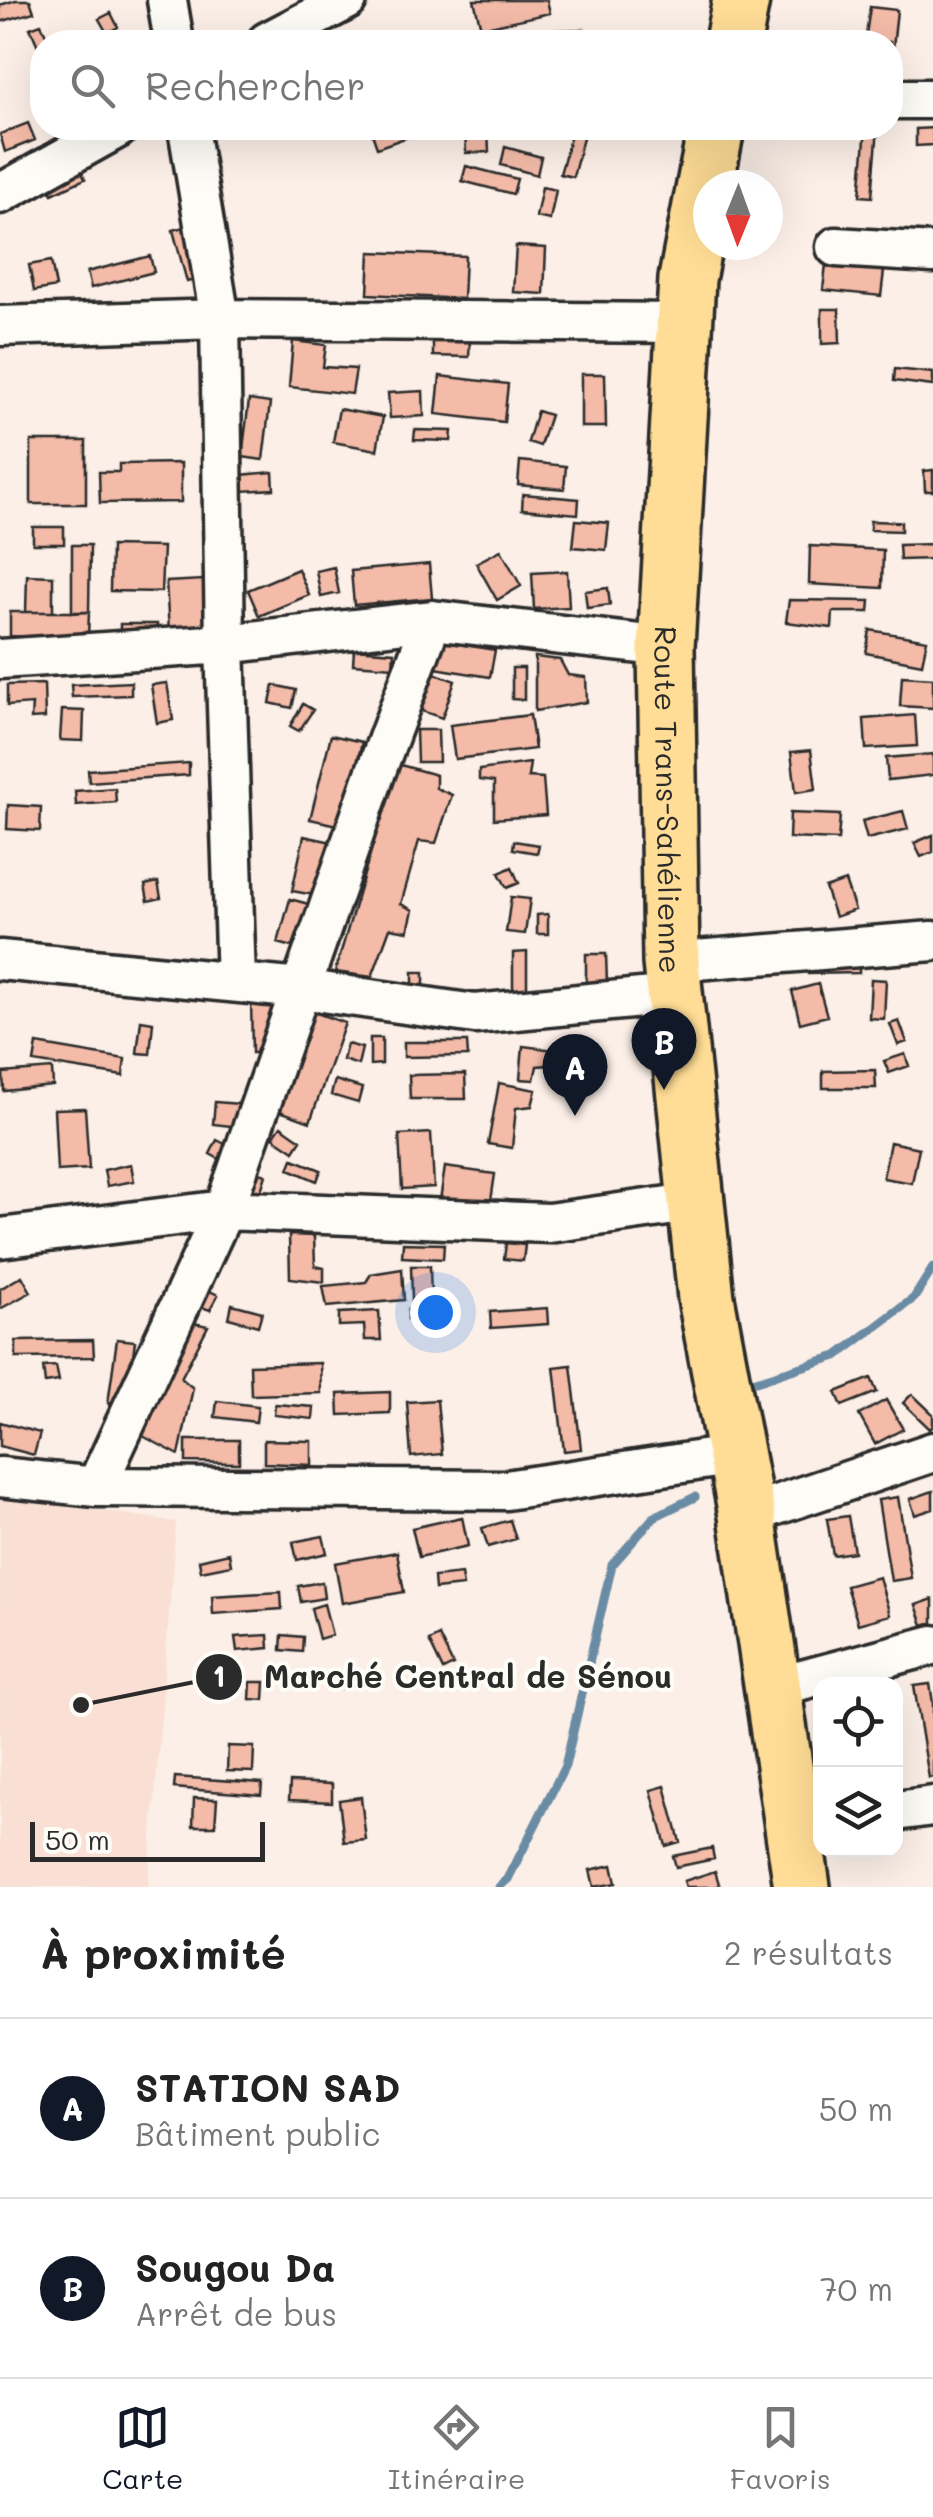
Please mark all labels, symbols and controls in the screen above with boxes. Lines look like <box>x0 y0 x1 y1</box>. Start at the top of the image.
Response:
search box <box>30 30 903 140</box>
icon: search <box>65 58 120 113</box>
text: Rechercher <box>145 60 366 110</box>
north arrow <box>693 170 783 260</box>
street label: Route Trans-Sahélienne <box>646 625 692 975</box>
pin: B <box>632 1008 696 1090</box>
pin: A <box>542 1034 608 1116</box>
your location <box>410 1287 461 1338</box>
callout: Marché Central de Sénou <box>194 1646 693 1708</box>
text: Marché Central de Sénou <box>264 1654 672 1696</box>
text: 1 <box>212 1655 226 1695</box>
map controls <box>813 1677 903 1857</box>
button: locate <box>813 1677 903 1767</box>
button: layers <box>813 1767 903 1857</box>
scale bar <box>30 1817 265 1862</box>
text: 50 m <box>45 1821 110 1857</box>
text: À proximité <box>40 1925 286 1980</box>
text: 2 résultats <box>724 1931 893 1973</box>
text: STATION SAD <box>135 2062 400 2112</box>
text: A <box>61 2087 84 2129</box>
text: 50 m <box>819 2087 893 2129</box>
text: Bâtiment public <box>135 2112 380 2154</box>
text: Sougou Da <box>135 2242 335 2292</box>
text: B <box>62 2267 83 2309</box>
text: 70 m <box>820 2267 893 2309</box>
text: Arrêt de bus <box>135 2292 337 2334</box>
tab: Carte <box>102 2400 183 2496</box>
tab: Itinéraire <box>388 2400 525 2496</box>
tab: Favoris <box>730 2400 831 2496</box>

